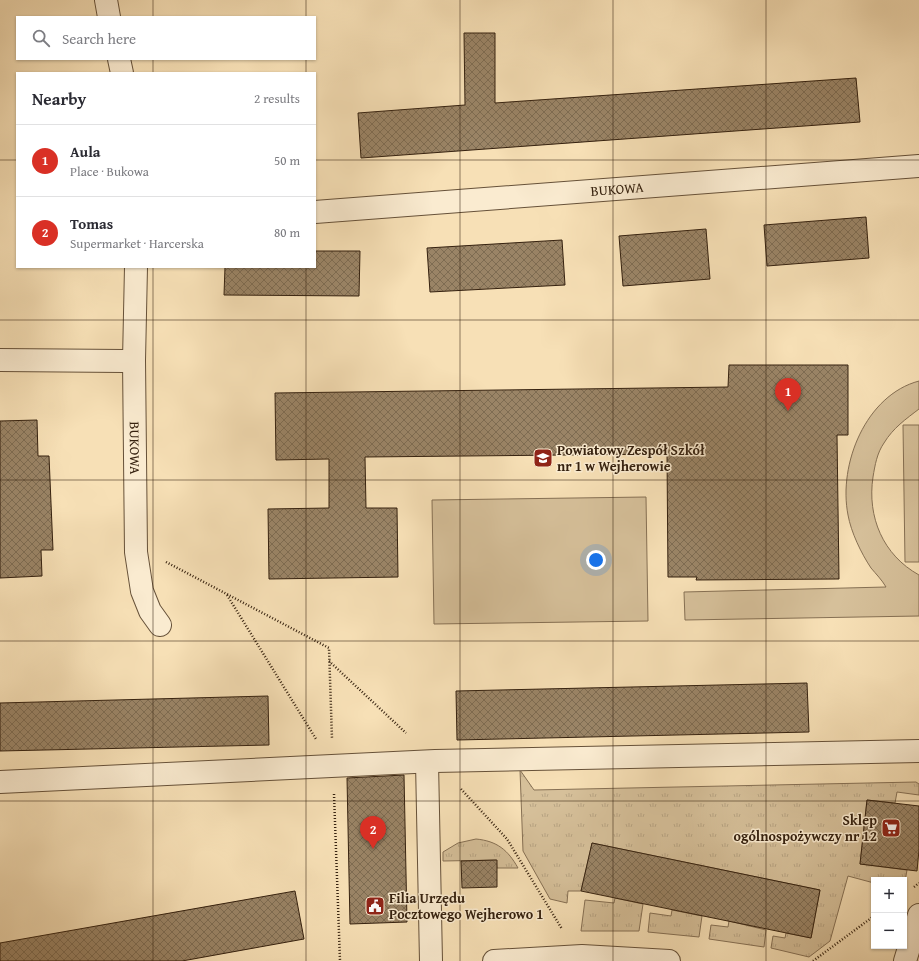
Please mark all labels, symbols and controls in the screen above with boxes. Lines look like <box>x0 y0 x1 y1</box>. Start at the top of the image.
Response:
search box <box>16 16 316 60</box>
icon: search <box>30 27 52 49</box>
text: Search here <box>62 28 136 49</box>
text: Nearby <box>32 86 86 111</box>
text: 2 results <box>254 89 300 108</box>
text: Aula <box>70 141 101 162</box>
text: 1 <box>42 151 48 170</box>
text: 50 m <box>274 151 300 170</box>
text: Place · Bukowa <box>70 162 149 181</box>
street label: BUKOWA <box>590 177 645 201</box>
text: Tomas <box>70 213 113 234</box>
text: 2 <box>42 223 48 242</box>
text: 80 m <box>274 223 300 242</box>
text: Supermarket · Harcerska <box>70 234 204 253</box>
pin: 1 <box>775 378 801 411</box>
street label: BUKOWA <box>125 421 145 475</box>
place label: Powiatowy Zespół Szkół nr 1 w Wejherowie <box>557 440 705 476</box>
school or university icon: Powiatowy Zespół Szkół nr 1 w Wejherowie <box>532 447 554 469</box>
your location <box>586 550 606 570</box>
place label: Sklep ogólnospożywczy nr 12 <box>734 810 877 846</box>
pin: 2 <box>360 816 386 849</box>
supermarket icon: Sklep ogólnospożywczy nr 12 <box>880 817 902 839</box>
map controls <box>871 877 907 949</box>
button: + <box>871 877 907 913</box>
place label: Filia Urzędu Pocztowego Wejherowo 1 <box>389 888 544 924</box>
public building icon: Filia Urzędu Pocztowego Wejherowo 1 <box>364 895 386 917</box>
button: − <box>871 913 907 949</box>

